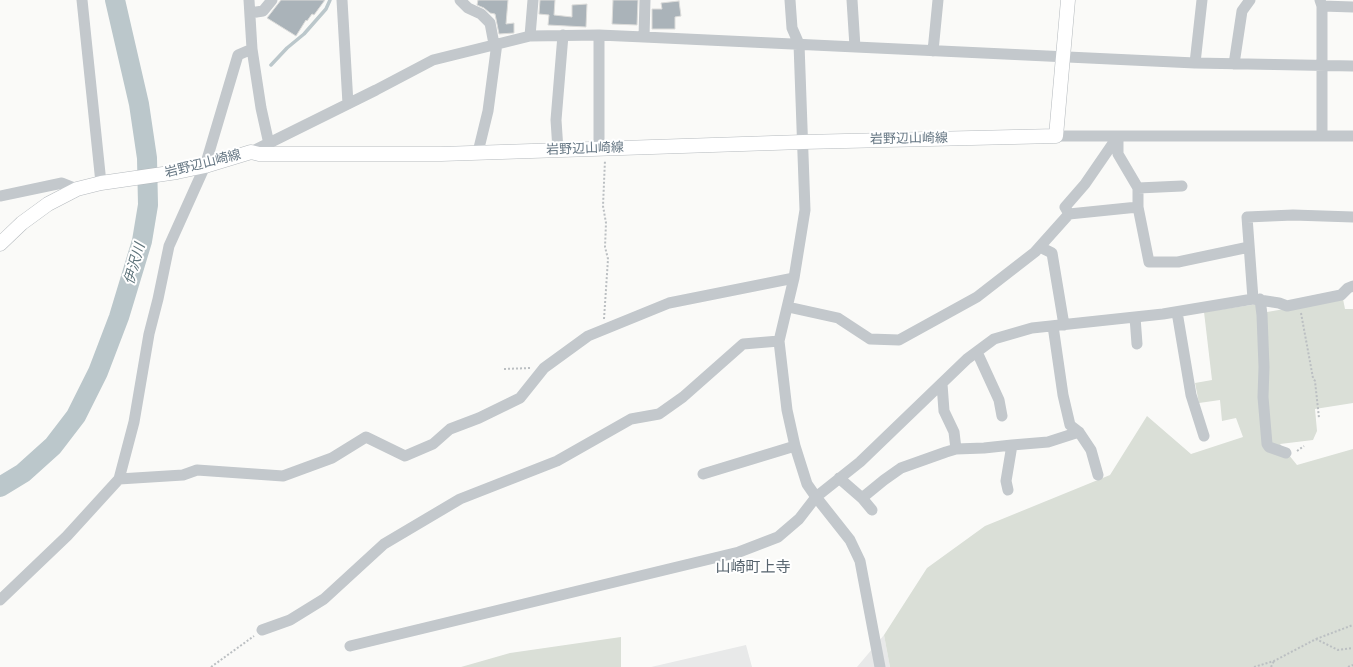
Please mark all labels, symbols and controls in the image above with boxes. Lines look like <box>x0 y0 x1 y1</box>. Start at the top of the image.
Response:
street label: 岩野辺山崎線 <box>870 131 948 147</box>
street label: 岩野辺山崎線 <box>546 140 624 158</box>
street label: 岩野辺山崎線 <box>163 147 243 181</box>
water label: 伊沢川 <box>121 241 149 287</box>
district label: 山崎町上寺 <box>716 559 790 577</box>

